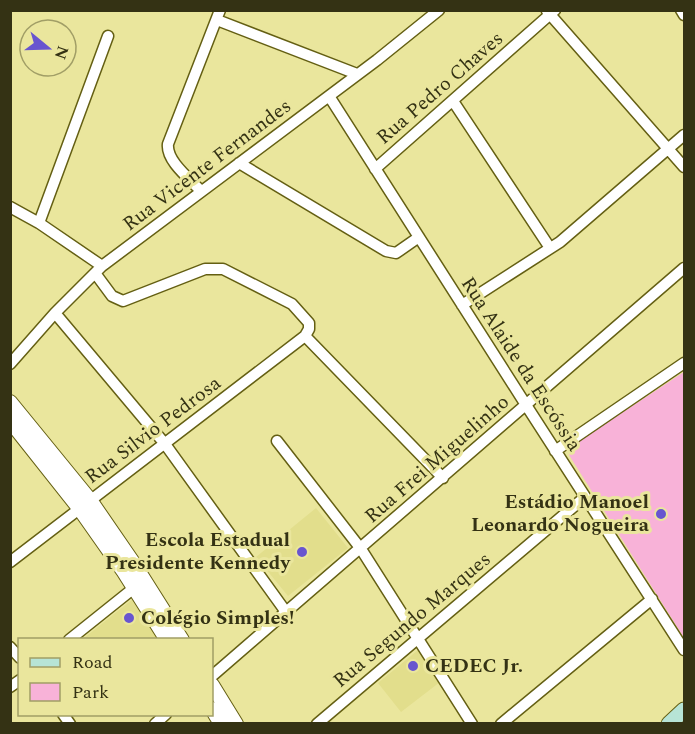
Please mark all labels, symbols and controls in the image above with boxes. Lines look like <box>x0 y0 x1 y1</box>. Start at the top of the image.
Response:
north arrow <box>18 18 78 78</box>
street label: Rua Pedro Chaves <box>370 24 510 152</box>
text: N <box>48 42 75 63</box>
street label: Rua Vicente Fernandes <box>116 91 298 239</box>
street label: Rua Alaide da Escóssia <box>453 271 589 457</box>
street label: Rua Silvio Pedrosa <box>78 369 228 491</box>
street label: Rua Frei Miguelinho <box>358 388 516 530</box>
place label: Estádio Manoel Leonardo Nogueira <box>471 487 650 540</box>
marker: Estádio Manoel Leonardo Nogueira <box>654 507 668 521</box>
place label: Escola Estadual Presidente Kennedy <box>105 525 291 578</box>
marker: Escola Estadual Presidente Kennedy <box>295 545 309 559</box>
street label: Rua Segundo Marques <box>326 545 498 695</box>
place label: Colégio Simples! <box>141 603 294 633</box>
marker: Colégio Simples! <box>122 611 136 625</box>
legend <box>18 638 213 716</box>
text: Road <box>72 649 113 676</box>
place label: CEDEC Jr. <box>425 651 523 681</box>
marker: CEDEC Jr. <box>406 659 420 673</box>
text: Park <box>72 679 109 706</box>

